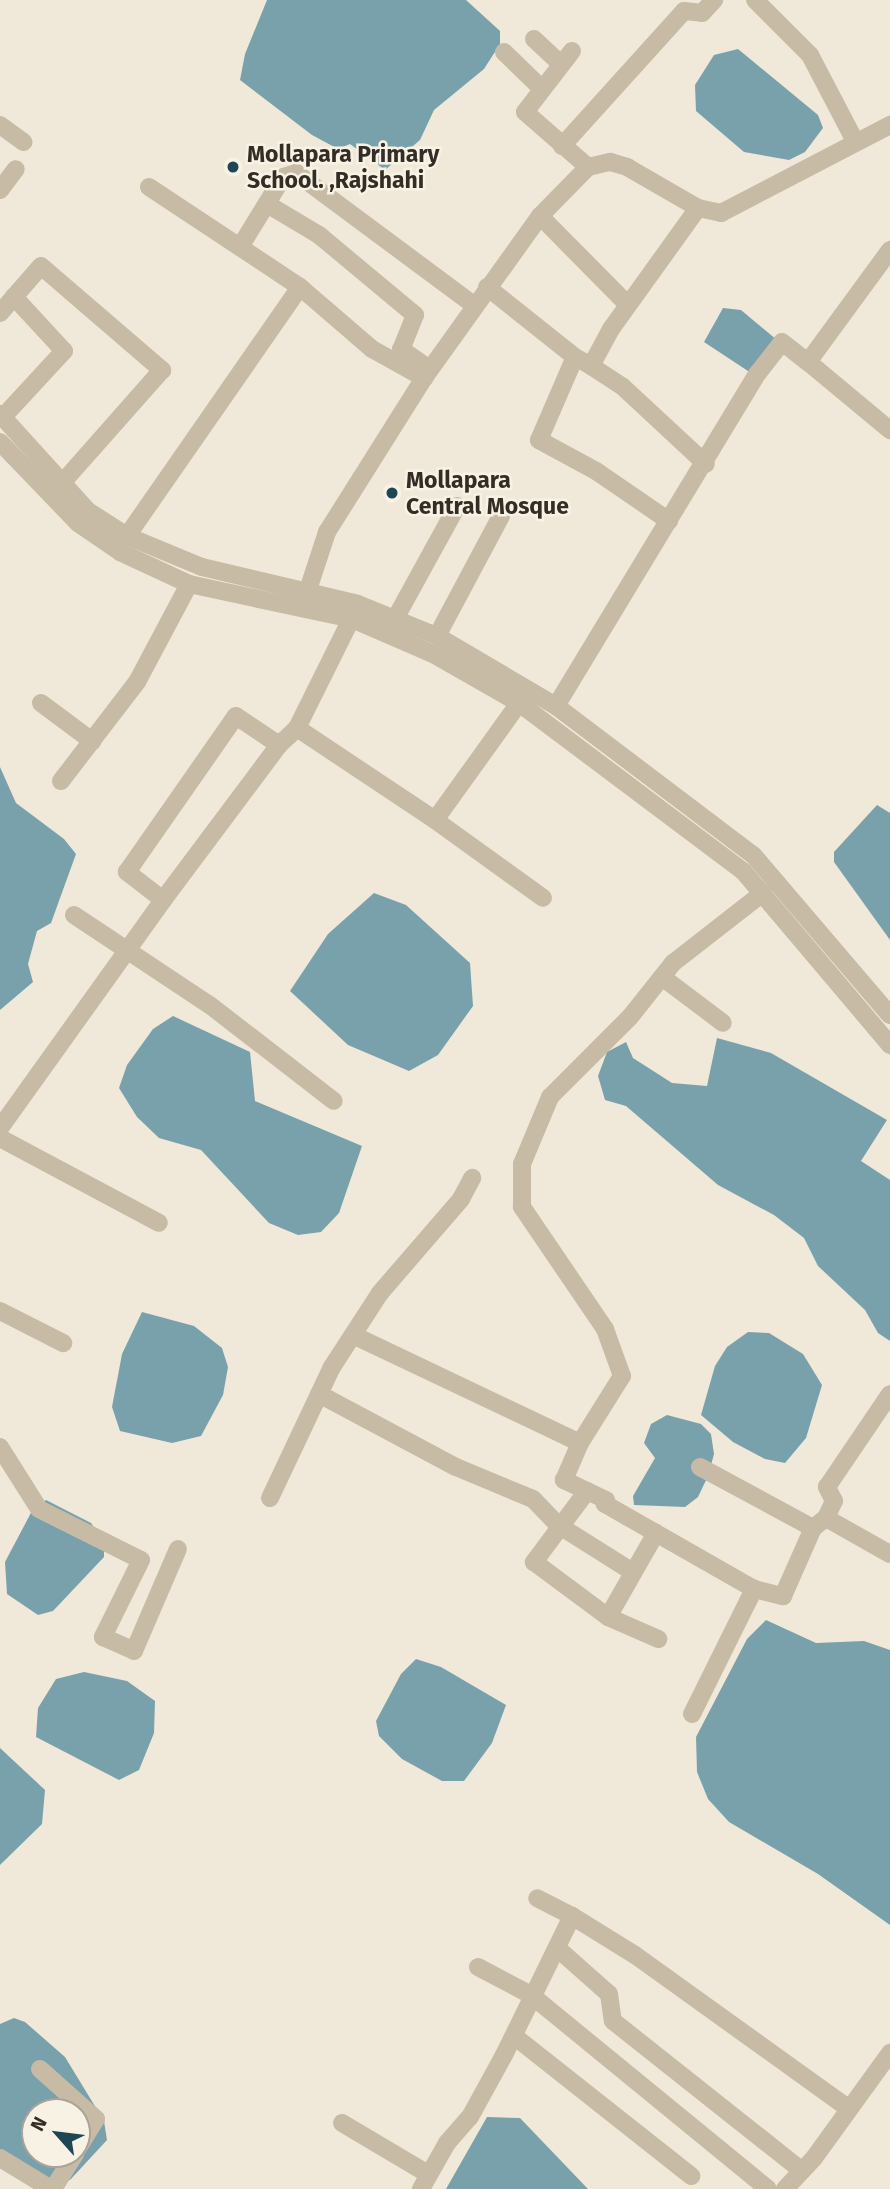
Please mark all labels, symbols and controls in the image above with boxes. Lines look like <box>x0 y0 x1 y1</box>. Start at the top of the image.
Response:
place label: Mollapara Primary School. ,Rajshahi <box>247 140 439 194</box>
marker: Mollapara Primary School. ,Rajshahi <box>225 159 241 175</box>
place label: Mollapara Central Mosque <box>406 466 569 520</box>
marker: Mollapara Central Mosque <box>384 485 400 501</box>
north arrow <box>21 2098 91 2168</box>
text: N <box>26 2113 52 2135</box>

